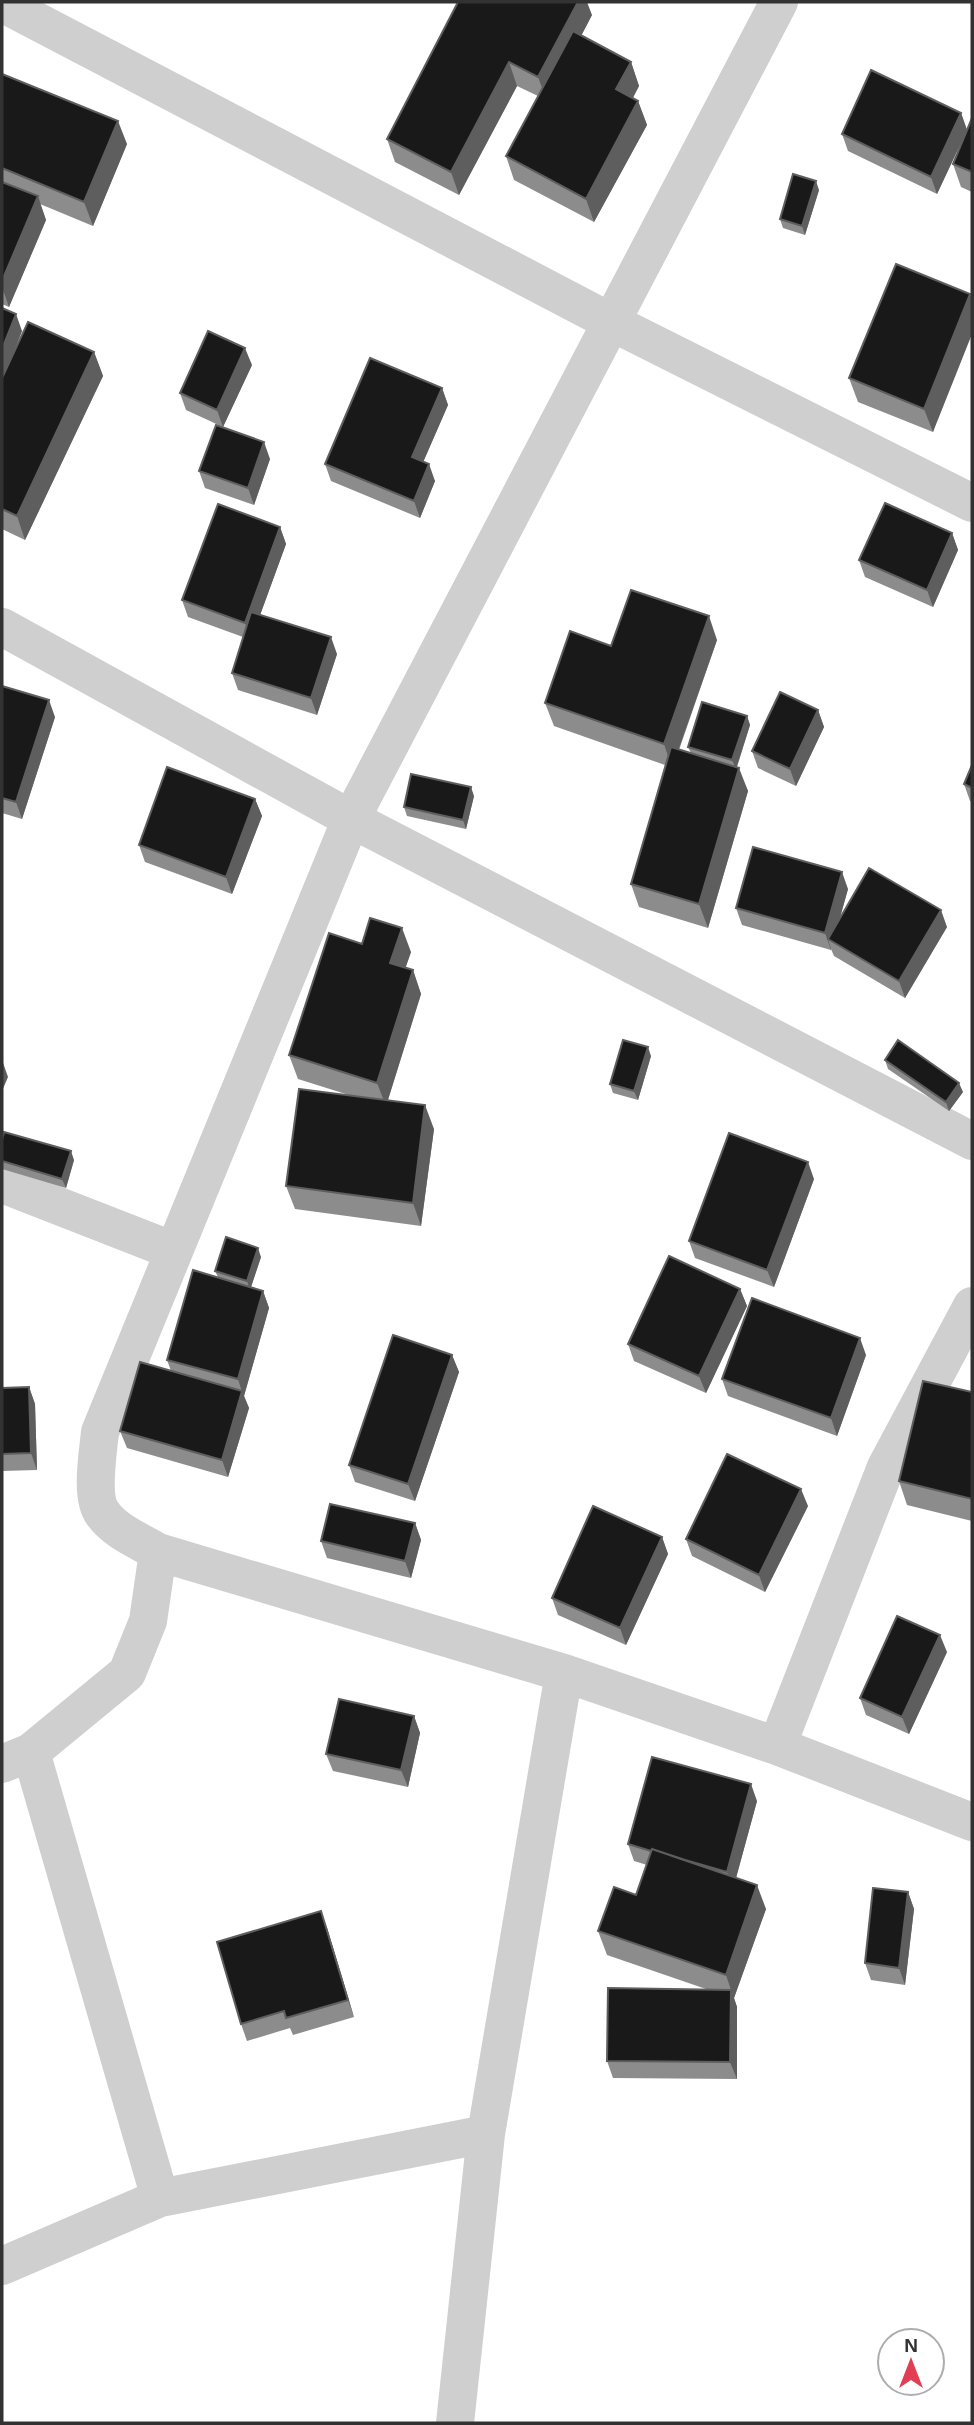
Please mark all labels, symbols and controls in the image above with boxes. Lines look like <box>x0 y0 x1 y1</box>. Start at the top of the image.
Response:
north arrow <box>876 2327 946 2397</box>
text: N <box>904 2335 918 2356</box>

